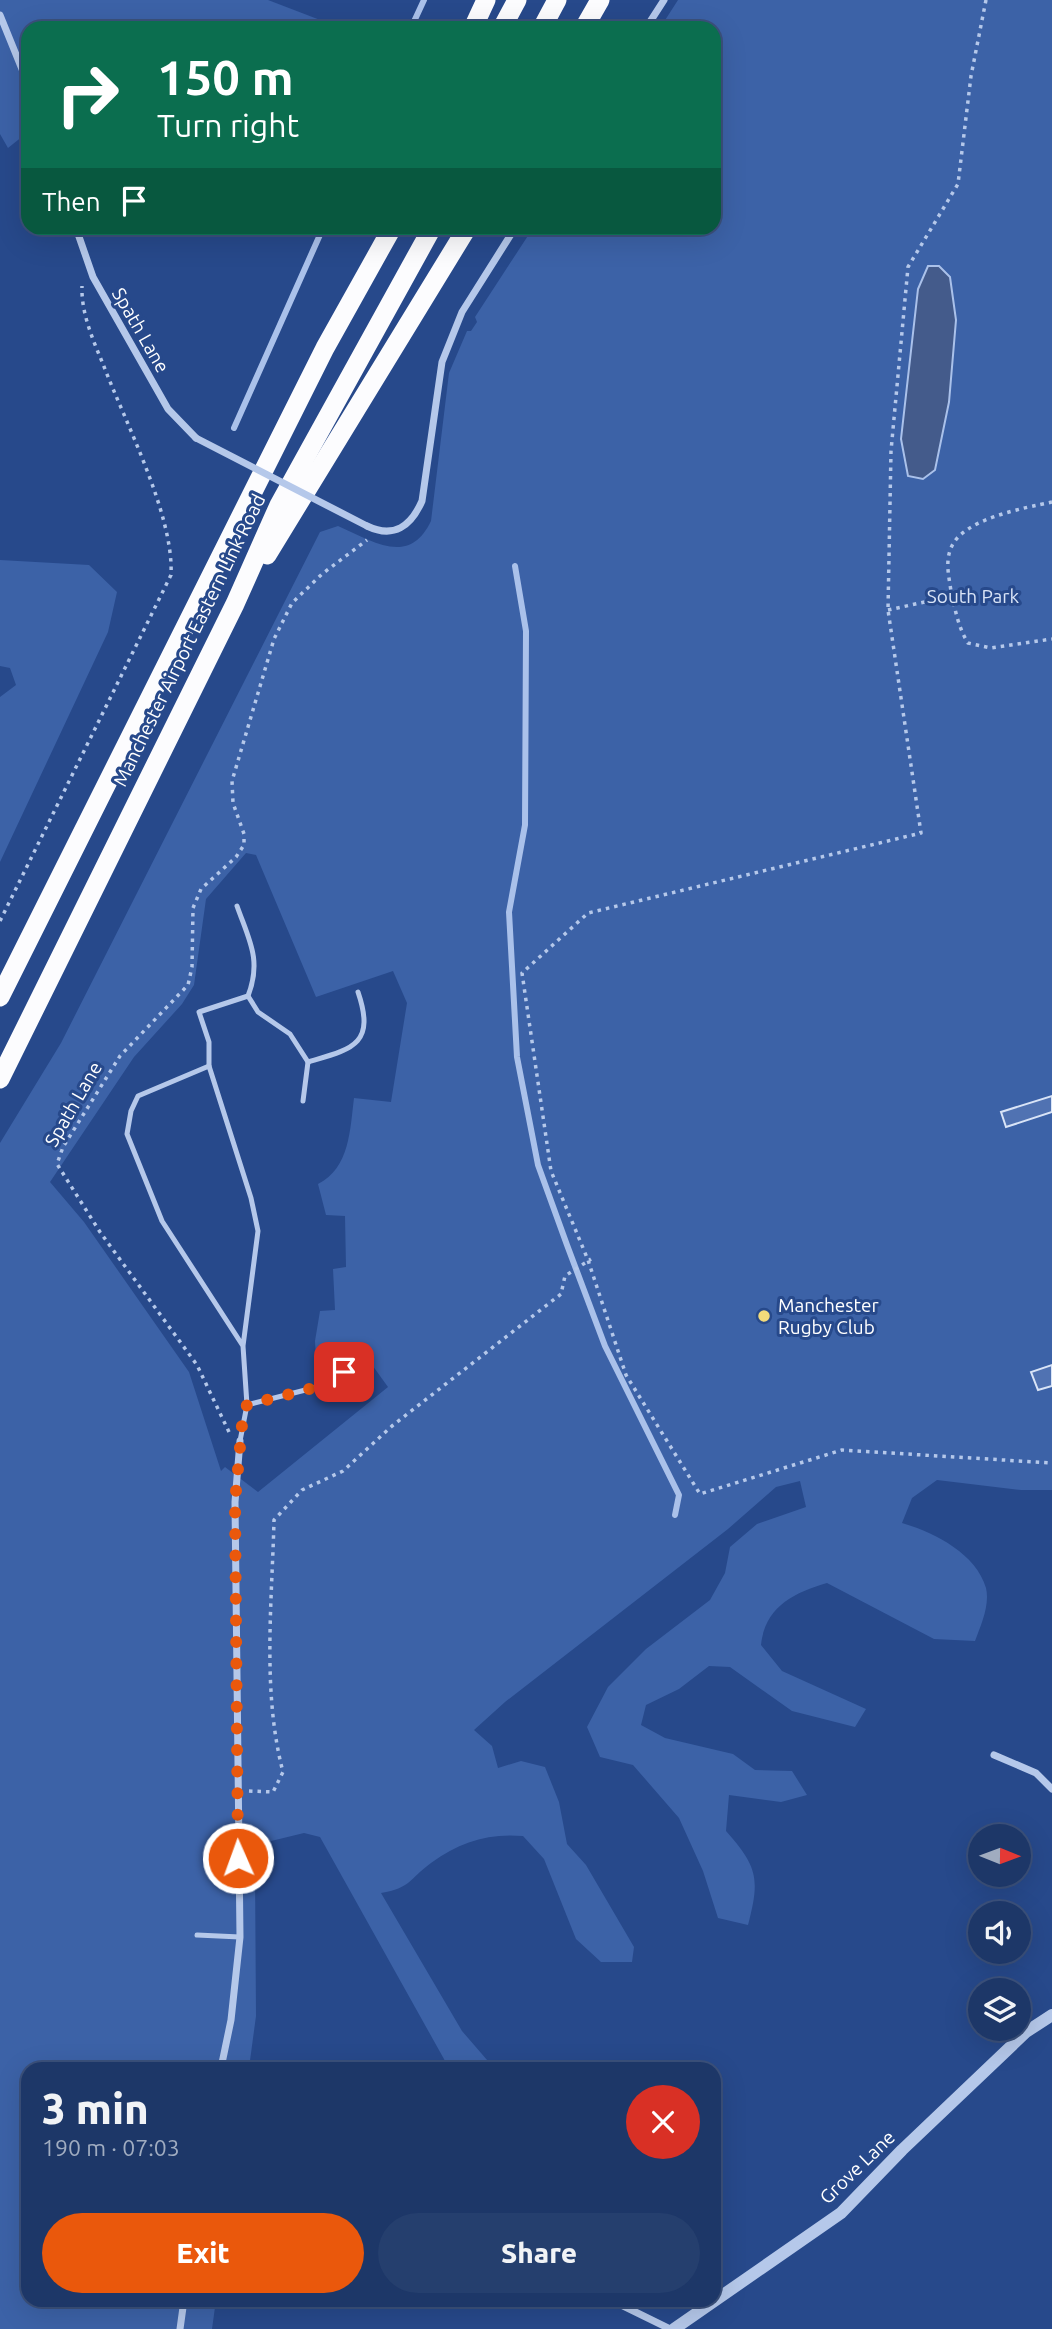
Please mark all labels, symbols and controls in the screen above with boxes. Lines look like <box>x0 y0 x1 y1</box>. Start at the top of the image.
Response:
icon: right <box>42 49 133 140</box>
text: 150 m <box>157 49 294 104</box>
text: Turn right <box>157 107 299 143</box>
icon: arrive <box>115 182 153 220</box>
text: Then <box>42 187 101 216</box>
street label: Spath Lane <box>108 284 174 376</box>
street label: Manchester Airport Eastern Link Road <box>108 490 270 790</box>
park label: South Park <box>927 585 1020 607</box>
street label: Spath Lane <box>40 1058 106 1150</box>
place label: Manchester Rugby Club <box>778 1294 879 1338</box>
marker: Manchester Rugby Club <box>756 1308 772 1324</box>
pin <box>314 1342 374 1402</box>
icon: arrive <box>325 1353 363 1391</box>
position arrow <box>201 1821 275 1895</box>
north arrow <box>968 1824 1031 1886</box>
map controls <box>968 1824 1031 2041</box>
button: sound <box>968 1901 1031 1964</box>
button: layers <box>968 1978 1031 2041</box>
text: 3 min <box>42 2085 149 2132</box>
button: close <box>626 2085 700 2159</box>
street label: Grove Lane <box>815 2126 899 2208</box>
text: 190 m · 07:03 <box>42 2135 180 2160</box>
button: Exit <box>42 2213 364 2293</box>
button: Share <box>378 2213 700 2293</box>

